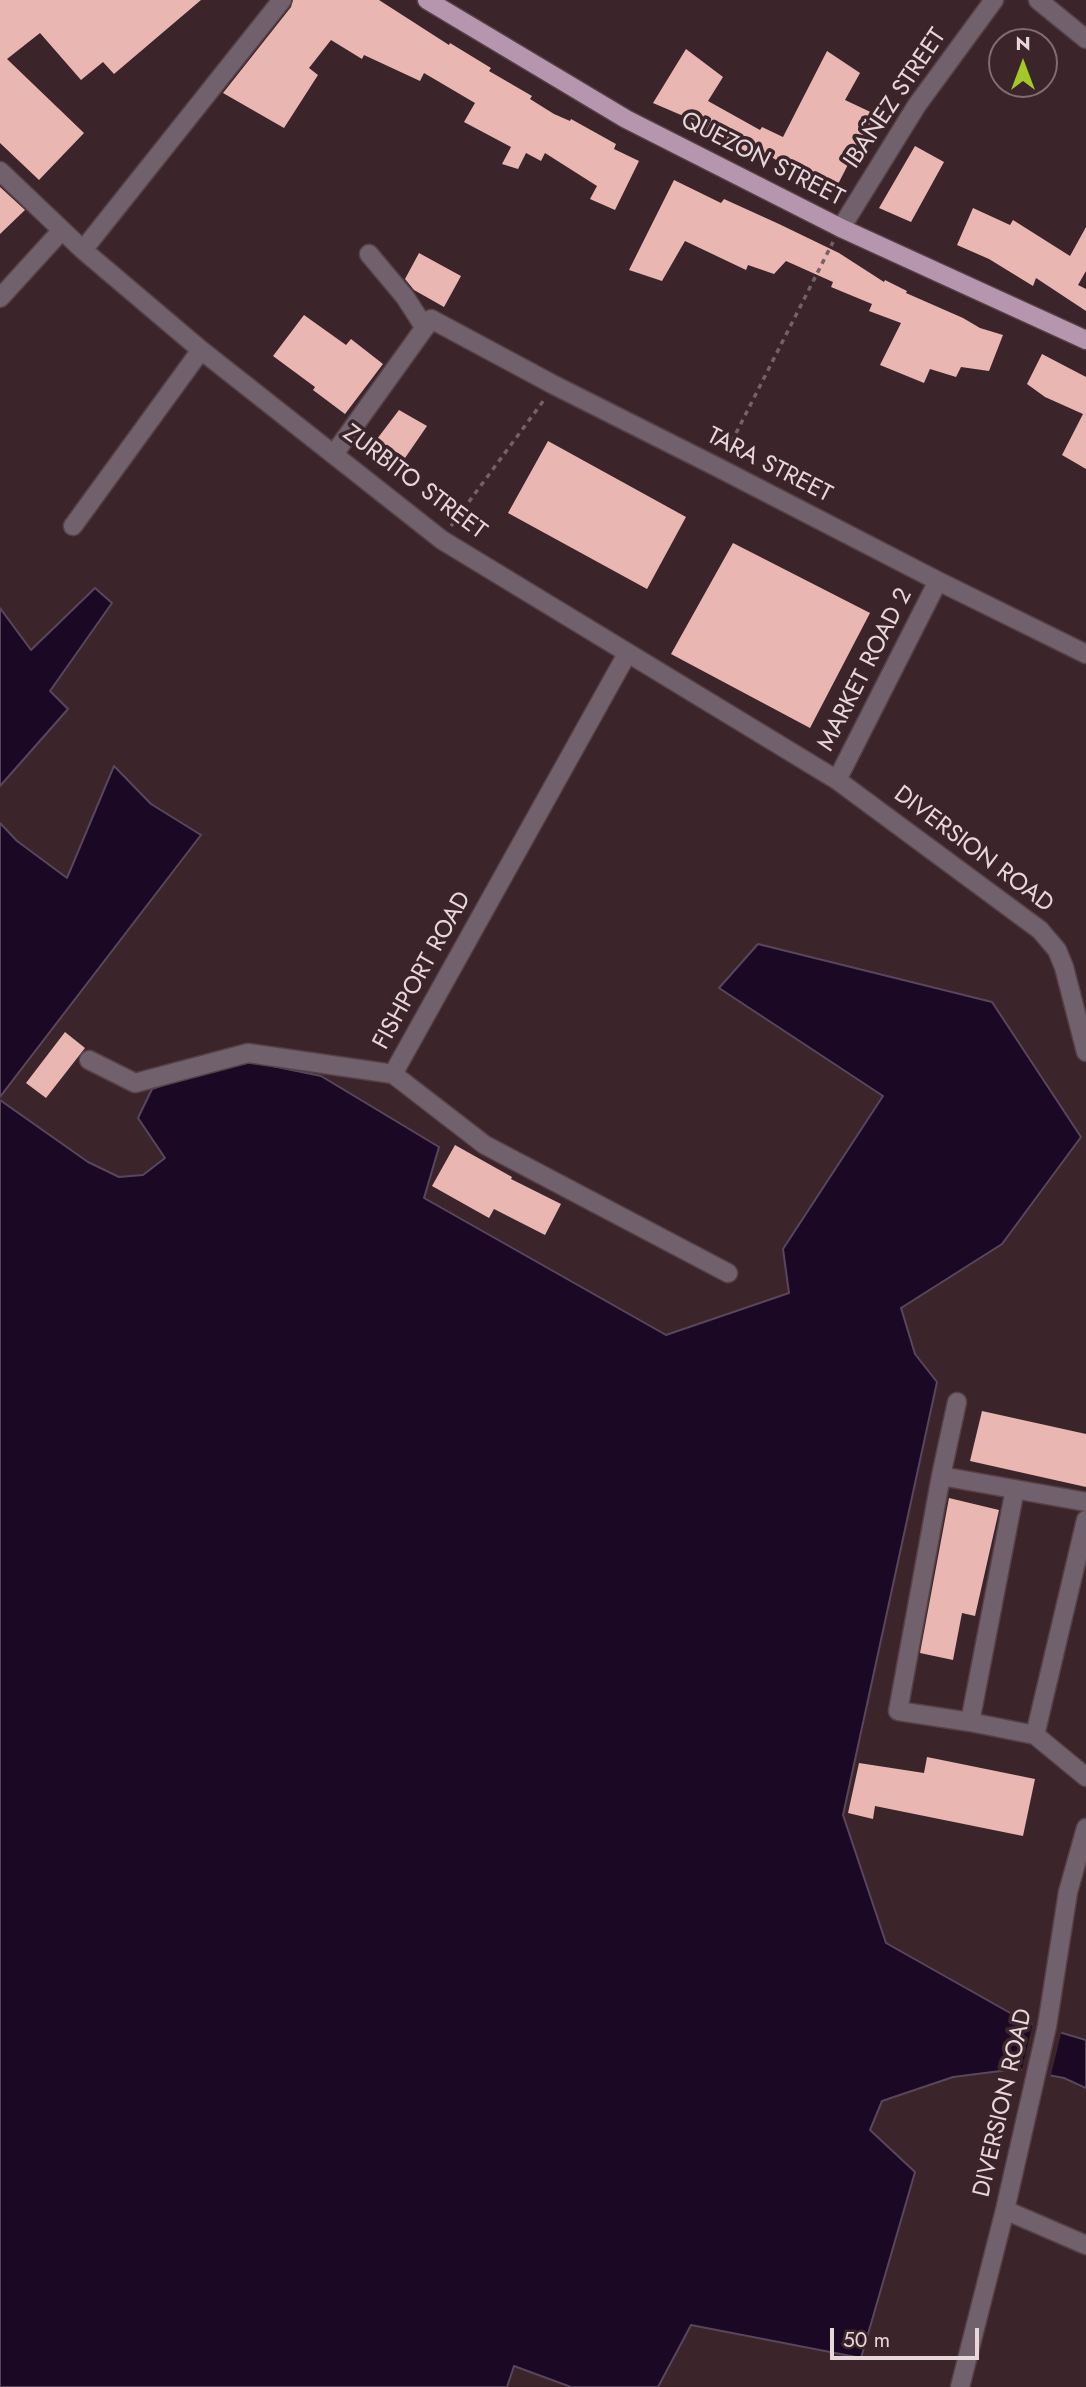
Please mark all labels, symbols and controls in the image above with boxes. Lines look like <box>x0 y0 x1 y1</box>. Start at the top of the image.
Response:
street label: IBAÑEZ STREET <box>839 24 953 174</box>
north arrow <box>988 28 1058 98</box>
text: N <box>1015 30 1031 57</box>
street label: QUEZON STREET <box>676 107 848 213</box>
street label: ZURBITO STREET <box>337 420 491 546</box>
street label: TARA STREET <box>702 422 836 510</box>
street label: MARKET ROAD 2 <box>813 584 919 756</box>
street label: DIVERSION ROAD <box>888 781 1058 919</box>
street label: FISHPORT ROAD <box>368 887 478 1055</box>
street label: DIVERSION ROAD <box>968 2006 1040 2200</box>
scale bar <box>834 2314 983 2358</box>
text: 50 m <box>843 2325 890 2355</box>

